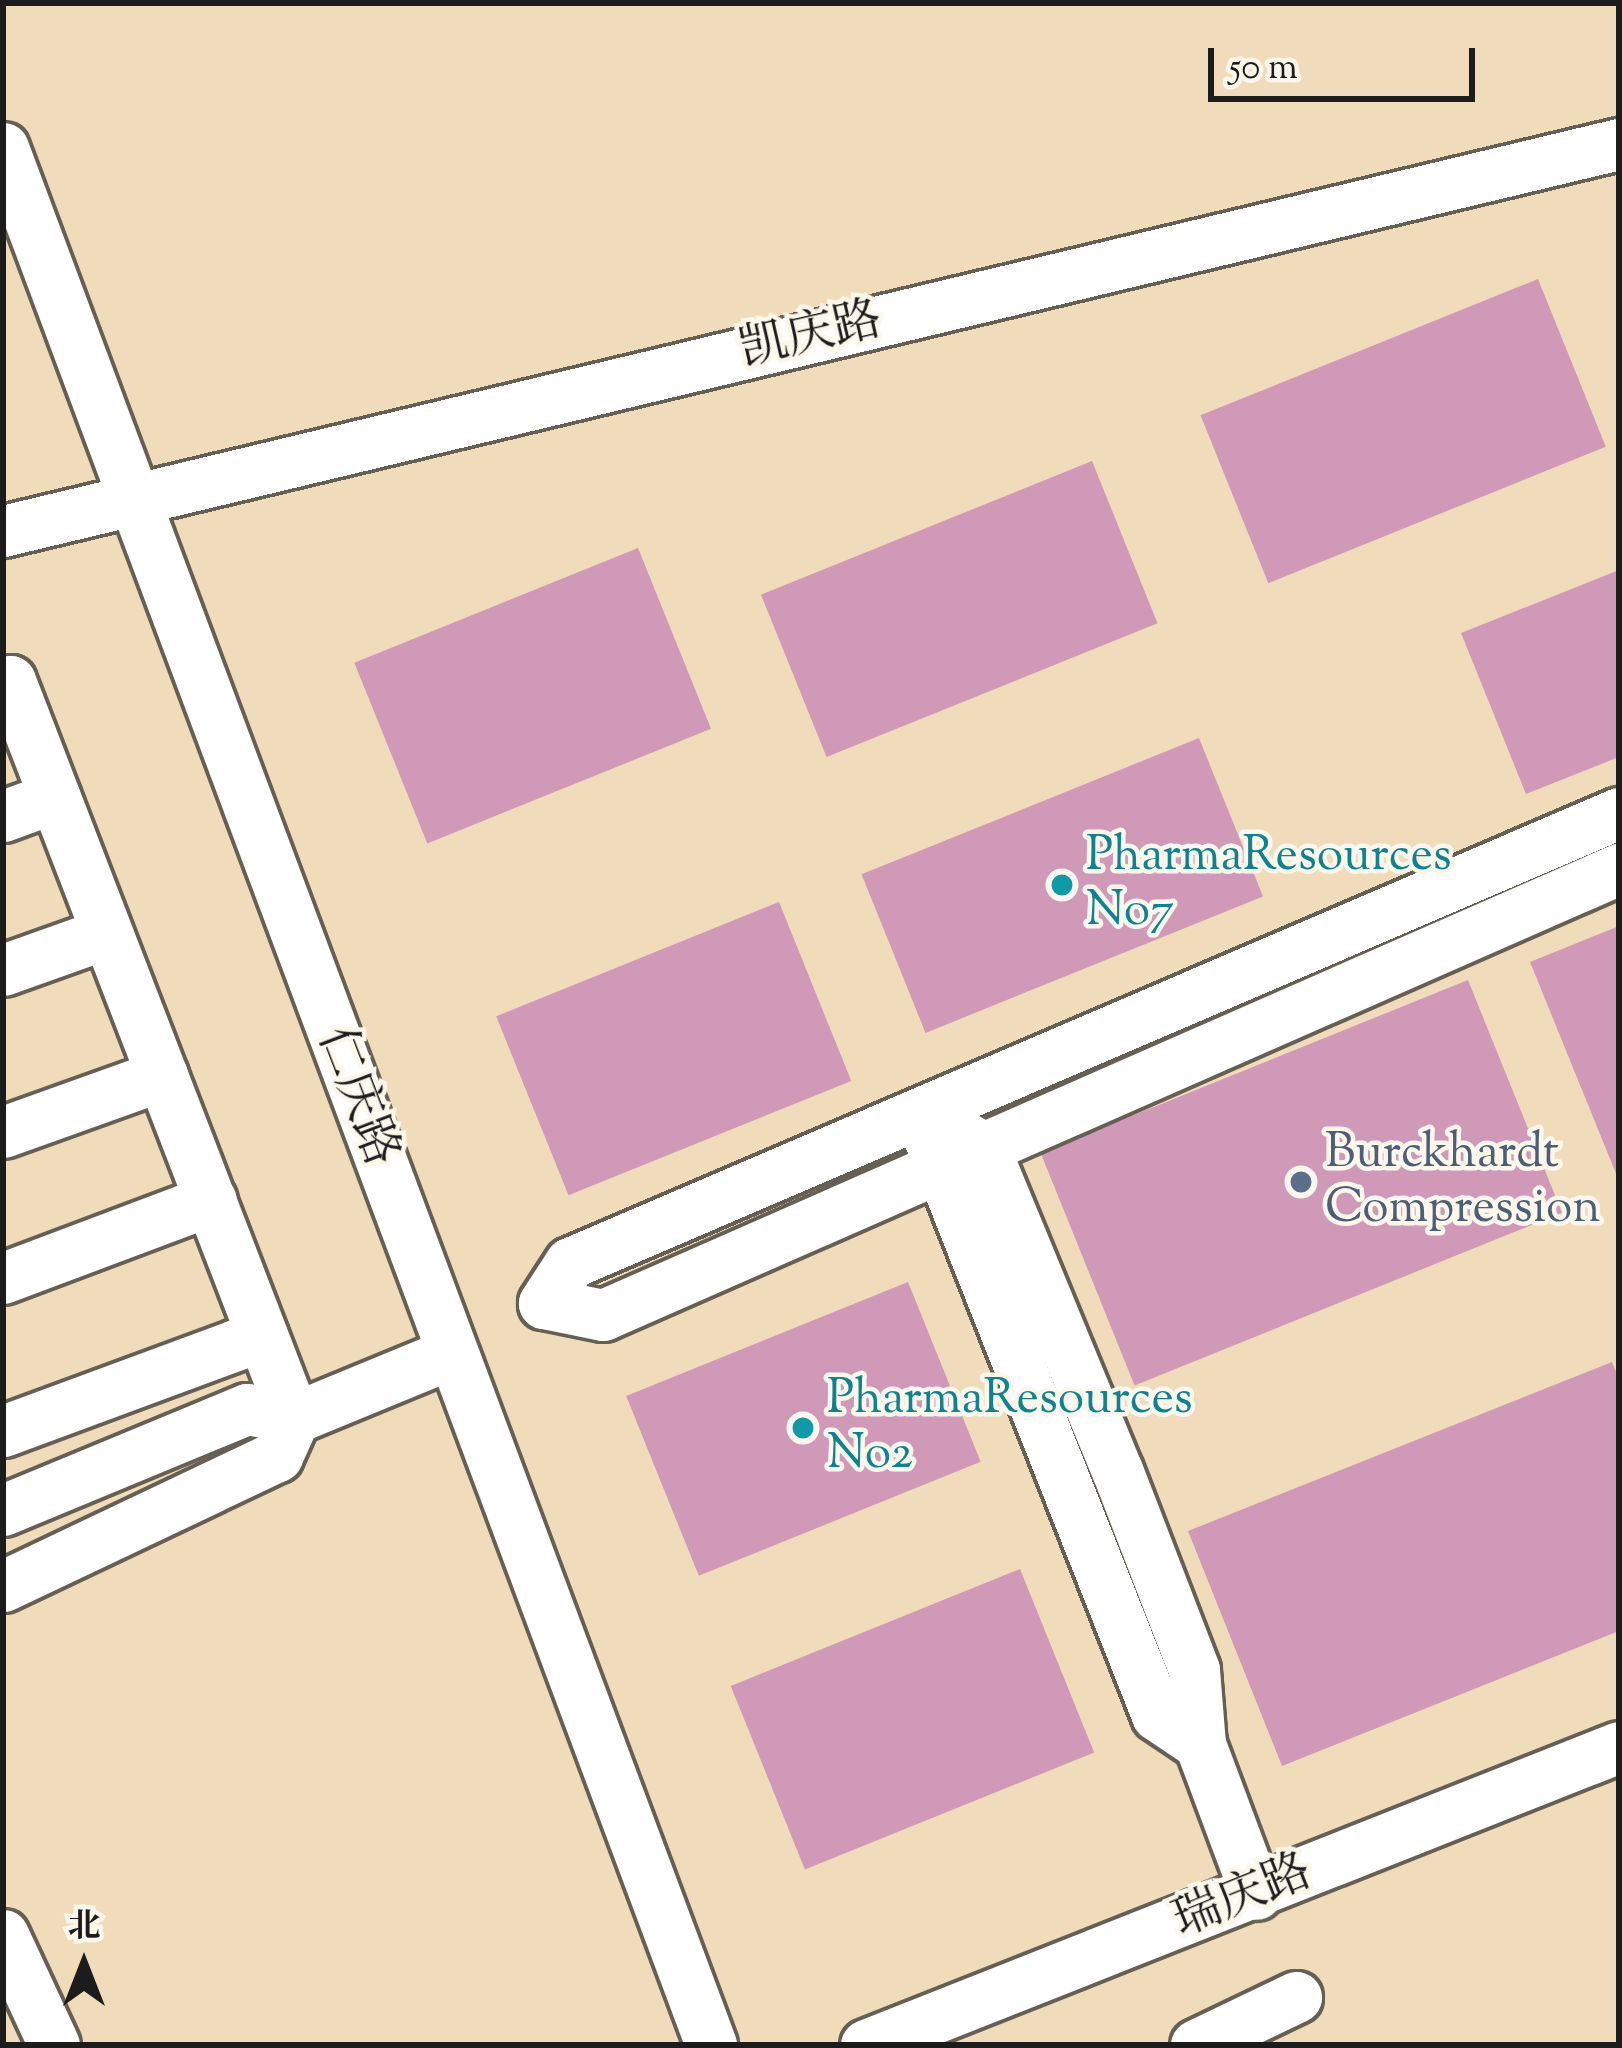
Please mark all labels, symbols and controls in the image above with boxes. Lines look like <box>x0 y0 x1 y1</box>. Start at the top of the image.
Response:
scale bar <box>1214 24 1481 98</box>
text: 50 m <box>1229 43 1298 95</box>
street label: 凯庆路 <box>734 293 888 381</box>
place label: PharmaResources No7 <box>1086 828 1452 941</box>
marker: PharmaResources No7 <box>1049 872 1075 898</box>
street label: 仁庆路 <box>303 1019 409 1175</box>
place label: Burckhardt Compression <box>1325 1125 1601 1238</box>
marker: Burckhardt Compression <box>1288 1169 1314 1195</box>
place label: PharmaResources No2 <box>827 1371 1193 1484</box>
marker: PharmaResources No2 <box>790 1415 816 1441</box>
street label: 瑞庆路 <box>1165 1844 1321 1952</box>
north arrow <box>24 1904 144 2024</box>
text: 北 <box>68 1904 101 1952</box>

